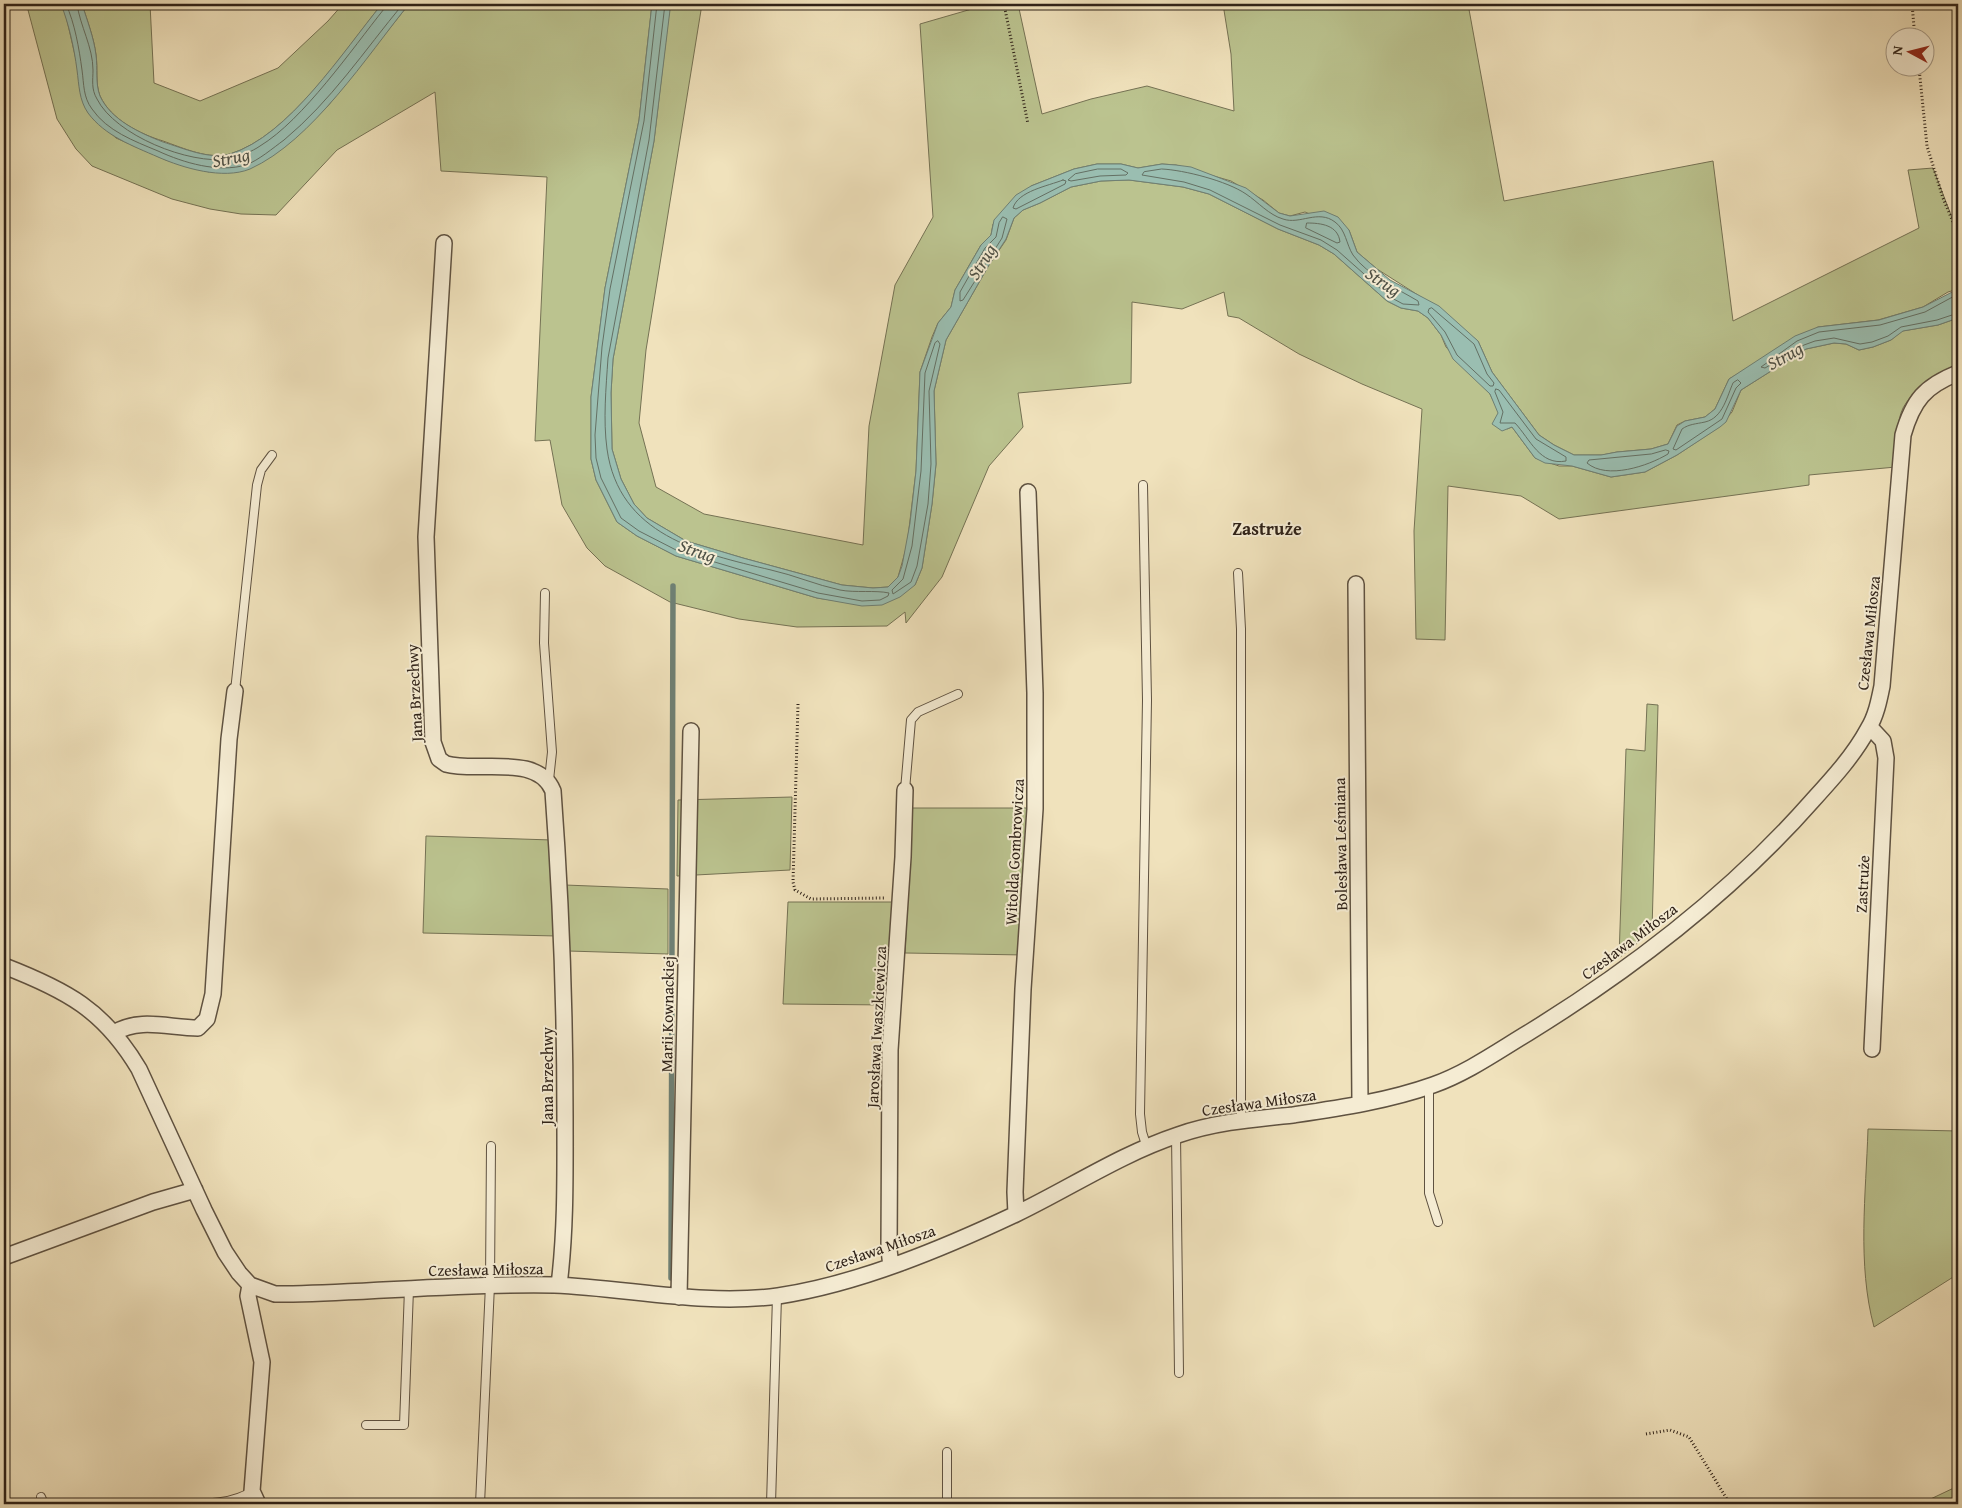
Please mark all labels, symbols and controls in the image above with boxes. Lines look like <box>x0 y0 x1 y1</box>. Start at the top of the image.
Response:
north arrow <box>1884 28 1934 78</box>
text: N <box>1887 44 1908 56</box>
water label: Strug <box>210 141 252 174</box>
water label: Strug <box>960 239 1003 285</box>
water label: Strug <box>1360 260 1407 303</box>
water label: Strug <box>1762 335 1808 377</box>
district label: Zastruże <box>1232 515 1302 542</box>
water label: Strug <box>675 532 719 569</box>
street label: Czesława Miłosza <box>1850 574 1886 692</box>
street label: Jana Brzechwy <box>399 643 429 745</box>
street label: Bolesława Leśmiana <box>1327 777 1353 911</box>
street label: Witolda Gombrowicza <box>998 778 1030 926</box>
street label: Zastruże <box>1849 855 1875 913</box>
street label: Czesława Miłosza <box>1576 897 1683 985</box>
street label: Jarosława Iwaszkiewicza <box>860 945 892 1111</box>
street label: Marii Kownackiej <box>654 956 680 1072</box>
street label: Jana Brzechwy <box>535 1027 559 1127</box>
street label: Czesława Miłosza <box>1200 1082 1318 1122</box>
street label: Czesława Miłosza <box>822 1218 939 1278</box>
street label: Czesława Miłosza <box>428 1256 544 1282</box>

